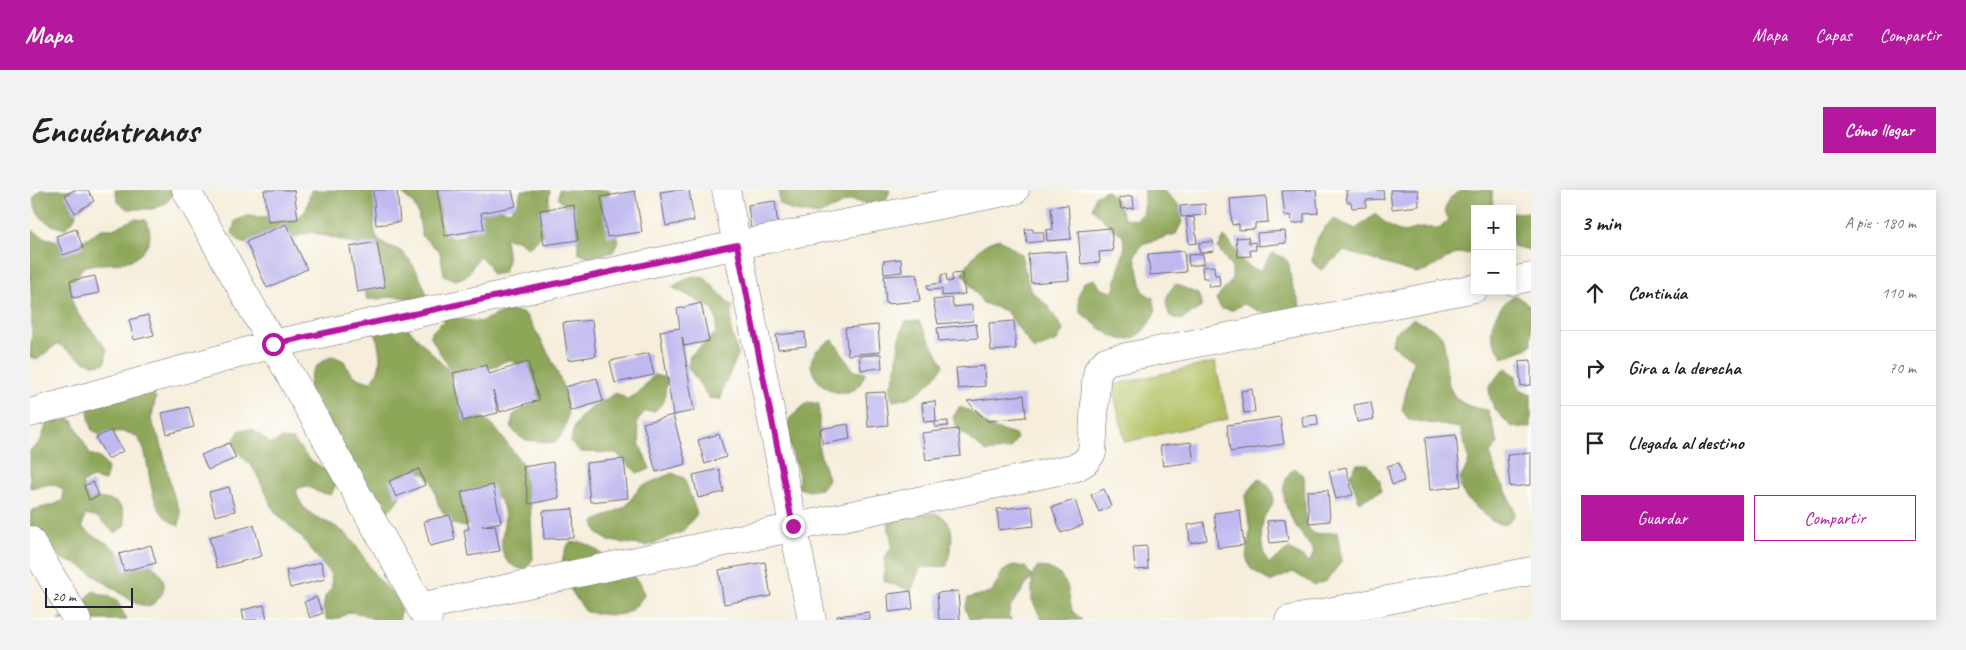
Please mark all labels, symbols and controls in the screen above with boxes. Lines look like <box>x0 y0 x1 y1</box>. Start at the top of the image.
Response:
text: Mapa <box>25 20 72 50</box>
text: Mapa <box>1752 24 1787 46</box>
text: Capas <box>1815 24 1852 46</box>
text: Compartir <box>1880 24 1941 46</box>
button: Cómo llegar <box>1823 107 1936 153</box>
text: Encuéntranos <box>30 108 199 153</box>
map controls <box>1471 205 1516 295</box>
button: + <box>1471 205 1516 250</box>
text: 3 min <box>1581 210 1621 236</box>
text: A pie · 180 m <box>1845 213 1916 233</box>
button: − <box>1471 250 1516 295</box>
icon: ahead <box>1581 279 1609 307</box>
text: Continúa <box>1628 281 1687 305</box>
text: 110 m <box>1882 283 1916 303</box>
route start <box>262 333 285 356</box>
icon: right <box>1581 354 1609 382</box>
text: Gira a la derecha <box>1628 356 1741 380</box>
text: 70 m <box>1889 358 1916 378</box>
icon: arrive <box>1581 429 1609 457</box>
text: Llegada al destino <box>1628 431 1744 455</box>
button: Guardar <box>1581 495 1744 541</box>
button: Compartir <box>1754 495 1916 541</box>
route end <box>782 515 805 538</box>
scale bar <box>45 585 132 608</box>
text: 20 m <box>52 588 76 605</box>

